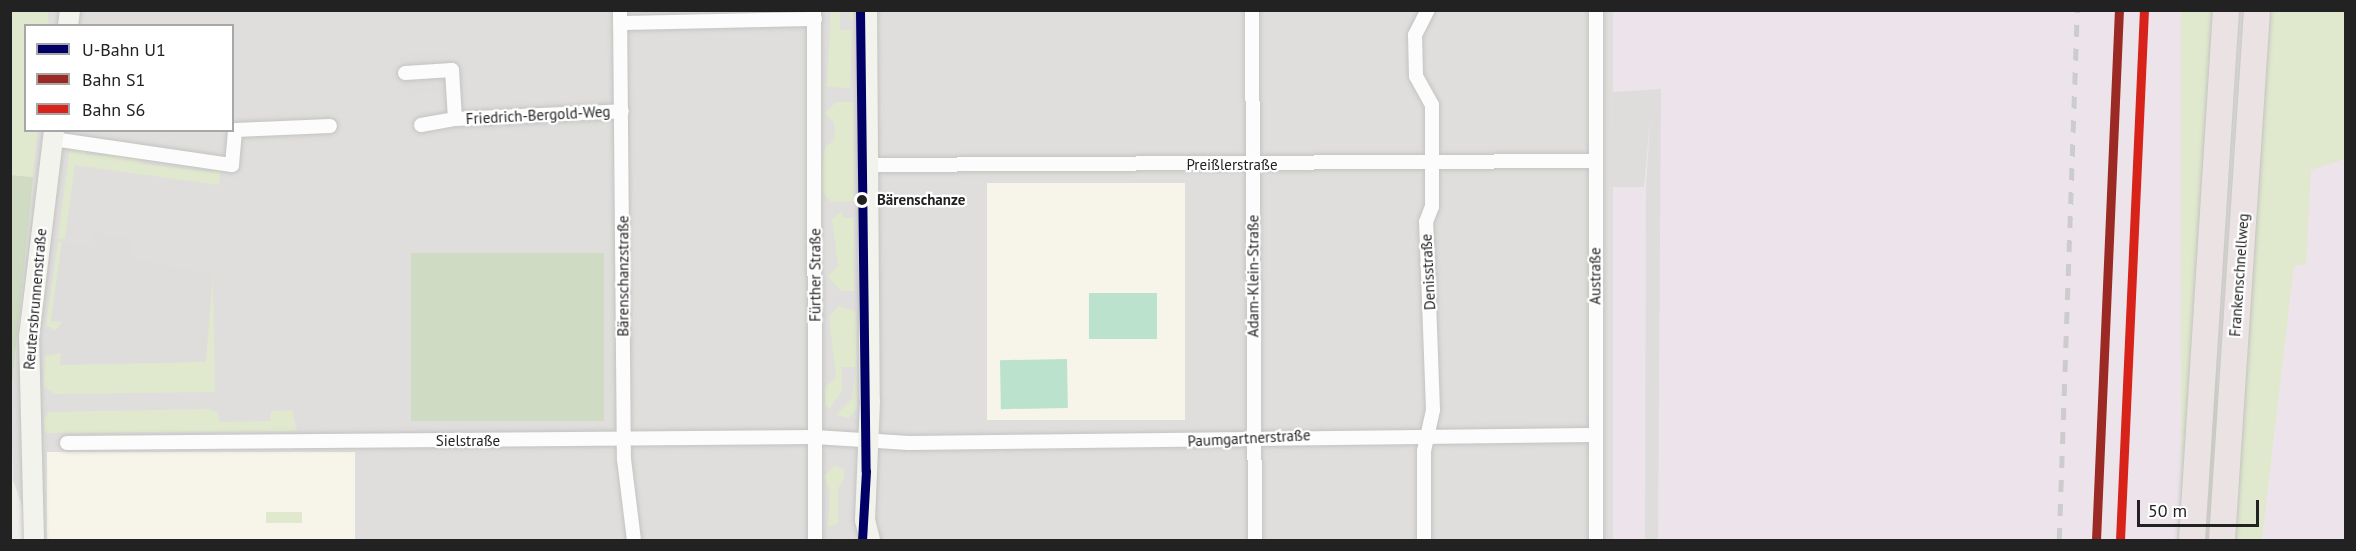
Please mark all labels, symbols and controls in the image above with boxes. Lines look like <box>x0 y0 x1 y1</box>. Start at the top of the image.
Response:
legend <box>24 24 234 132</box>
text: U-Bahn U1 <box>82 38 166 61</box>
text: Bahn S1 <box>82 68 145 91</box>
text: Bahn S6 <box>82 98 145 121</box>
street label: Friedrich-Bergold-Weg <box>465 102 611 128</box>
street label: Preißlerstraße <box>1186 156 1278 174</box>
marker: Bärenschanze <box>852 190 872 210</box>
place label: Bärenschanze <box>877 191 965 209</box>
street label: Frankenschnellweg <box>2226 213 2252 337</box>
street label: Bärenschanzstraße <box>614 215 632 337</box>
street label: Adam-Klein-Straße <box>1244 215 1262 337</box>
street label: Reutersbrunnenstraße <box>20 228 50 370</box>
street label: Fürther Straße <box>806 228 824 322</box>
street label: Denisstraße <box>1417 233 1439 311</box>
street label: Austraße <box>1586 247 1604 305</box>
street label: Paumgartnerstraße <box>1187 426 1311 450</box>
street label: Sielstraße <box>436 432 500 450</box>
scale bar <box>2140 488 2262 526</box>
text: 50 m <box>2148 499 2187 522</box>

